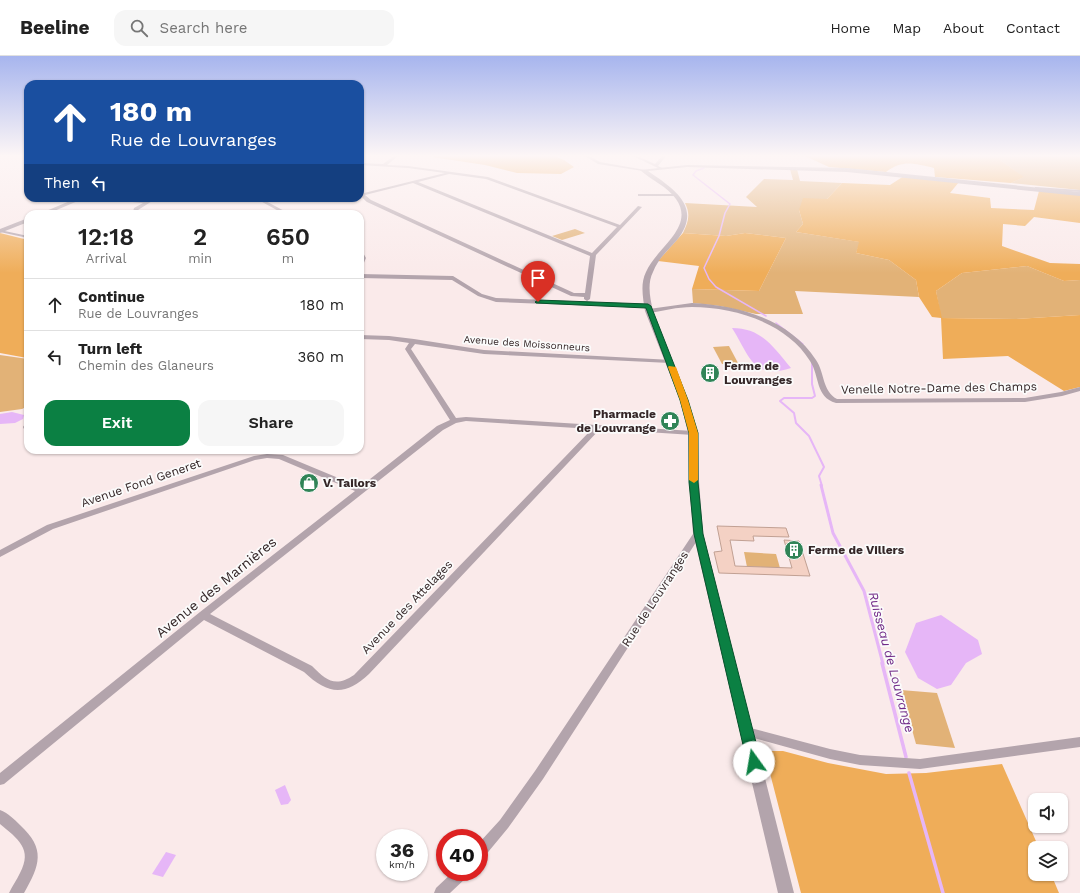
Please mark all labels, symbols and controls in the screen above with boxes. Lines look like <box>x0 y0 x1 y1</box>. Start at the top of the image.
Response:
search box <box>114 10 394 46</box>
text: Beeline <box>20 16 90 39</box>
icon: search <box>128 17 150 39</box>
text: Search here <box>160 19 247 37</box>
text: Home <box>830 20 870 36</box>
text: Map <box>892 20 921 36</box>
text: About <box>943 20 984 36</box>
text: Contact <box>1006 20 1060 36</box>
text: 180 m <box>110 95 192 128</box>
icon: ahead <box>44 96 96 148</box>
text: Rue de Louvranges <box>110 129 277 150</box>
icon: left <box>88 172 110 194</box>
text: Then <box>44 174 80 192</box>
text: 12:18 <box>78 223 134 251</box>
text: 2 <box>193 223 207 251</box>
text: 650 <box>266 223 310 251</box>
text: Arrival <box>86 251 126 266</box>
text: min <box>188 251 212 266</box>
text: m <box>282 251 294 266</box>
pin <box>521 261 555 302</box>
icon: arrive <box>527 267 549 289</box>
text: Continue <box>78 288 145 306</box>
icon: ahead <box>44 294 66 316</box>
text: 180 m <box>300 296 344 314</box>
text: Rue de Louvranges <box>78 306 199 321</box>
street label: Avenue des Moissonneurs <box>463 334 591 353</box>
text: Turn left <box>78 340 142 358</box>
icon: left <box>44 346 66 368</box>
text: 360 m <box>297 348 344 366</box>
text: Chemin des Glaneurs <box>78 358 214 373</box>
place label: Ferme de Louvranges <box>724 359 793 387</box>
building icon: Ferme de Louvranges <box>699 362 721 384</box>
street label: Venelle Notre-Dame des Champs <box>841 379 1037 397</box>
button: Exit <box>44 400 190 446</box>
button: Share <box>198 400 344 446</box>
place label: Pharmacie de Louvrange <box>576 407 656 435</box>
pharmacy icon: Pharmacie de Louvrange <box>659 410 681 432</box>
street label: Avenue Fond Generet <box>79 456 203 510</box>
shop icon: V. Tailors <box>298 472 320 494</box>
place label: V. Tailors <box>323 476 377 490</box>
street label: Avenue des Marnières <box>153 534 279 640</box>
building icon: Ferme de Villers <box>783 539 805 561</box>
place label: Ferme de Villers <box>808 543 905 557</box>
street label: Rue de Louvranges <box>619 549 691 649</box>
street label: Avenue des Attelages <box>359 557 455 657</box>
water label: Ruisseau de Louvrange <box>866 590 918 734</box>
position arrow <box>733 741 775 783</box>
map controls <box>1028 793 1068 881</box>
button: sound <box>1028 793 1068 833</box>
speed limit sign: 40 <box>436 829 488 881</box>
text: 36 <box>390 838 414 862</box>
button: layers <box>1028 841 1068 881</box>
text: km/h <box>389 859 415 870</box>

